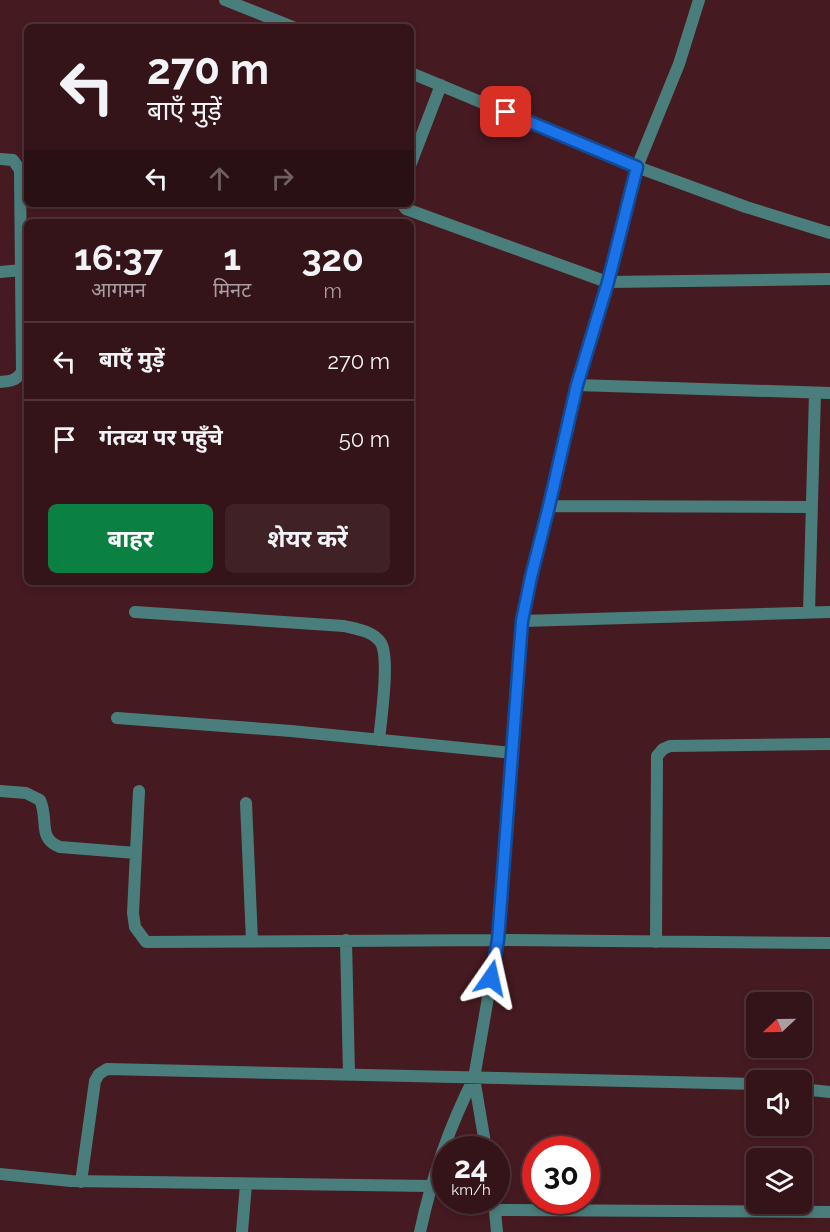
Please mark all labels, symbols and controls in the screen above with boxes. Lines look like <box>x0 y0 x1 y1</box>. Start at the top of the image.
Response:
text: 270 m <box>147 45 269 94</box>
icon: left <box>48 48 126 126</box>
pin <box>480 86 531 137</box>
text: बाएँ मुड़ें <box>147 95 222 126</box>
icon: arrive <box>489 95 522 128</box>
icon: left <box>140 162 173 195</box>
icon: ahead <box>203 162 236 195</box>
icon: right <box>266 162 299 195</box>
text: 16:37 <box>74 236 163 278</box>
text: 1 <box>223 236 241 278</box>
text: 320 <box>301 237 364 279</box>
text: आगमन <box>91 278 146 302</box>
text: मिनट <box>213 278 251 302</box>
text: m <box>323 279 342 303</box>
icon: left <box>48 345 81 378</box>
text: बाएँ मुड़ें <box>99 346 165 372</box>
text: 270 m <box>328 348 390 374</box>
icon: arrive <box>48 423 81 456</box>
text: गंतव्य पर पहुँचे <box>99 424 223 450</box>
text: 50 m <box>339 426 390 452</box>
button: बाहर <box>48 504 213 573</box>
button: शेयर करें <box>225 504 390 573</box>
position arrow <box>459 946 523 1010</box>
north arrow <box>746 992 812 1058</box>
map controls <box>746 992 812 1214</box>
button: sound <box>746 1070 812 1136</box>
speed limit sign: 30 <box>522 1136 600 1214</box>
button: layers <box>746 1148 812 1214</box>
text: 24 <box>454 1150 488 1185</box>
text: km/h <box>451 1181 491 1199</box>

